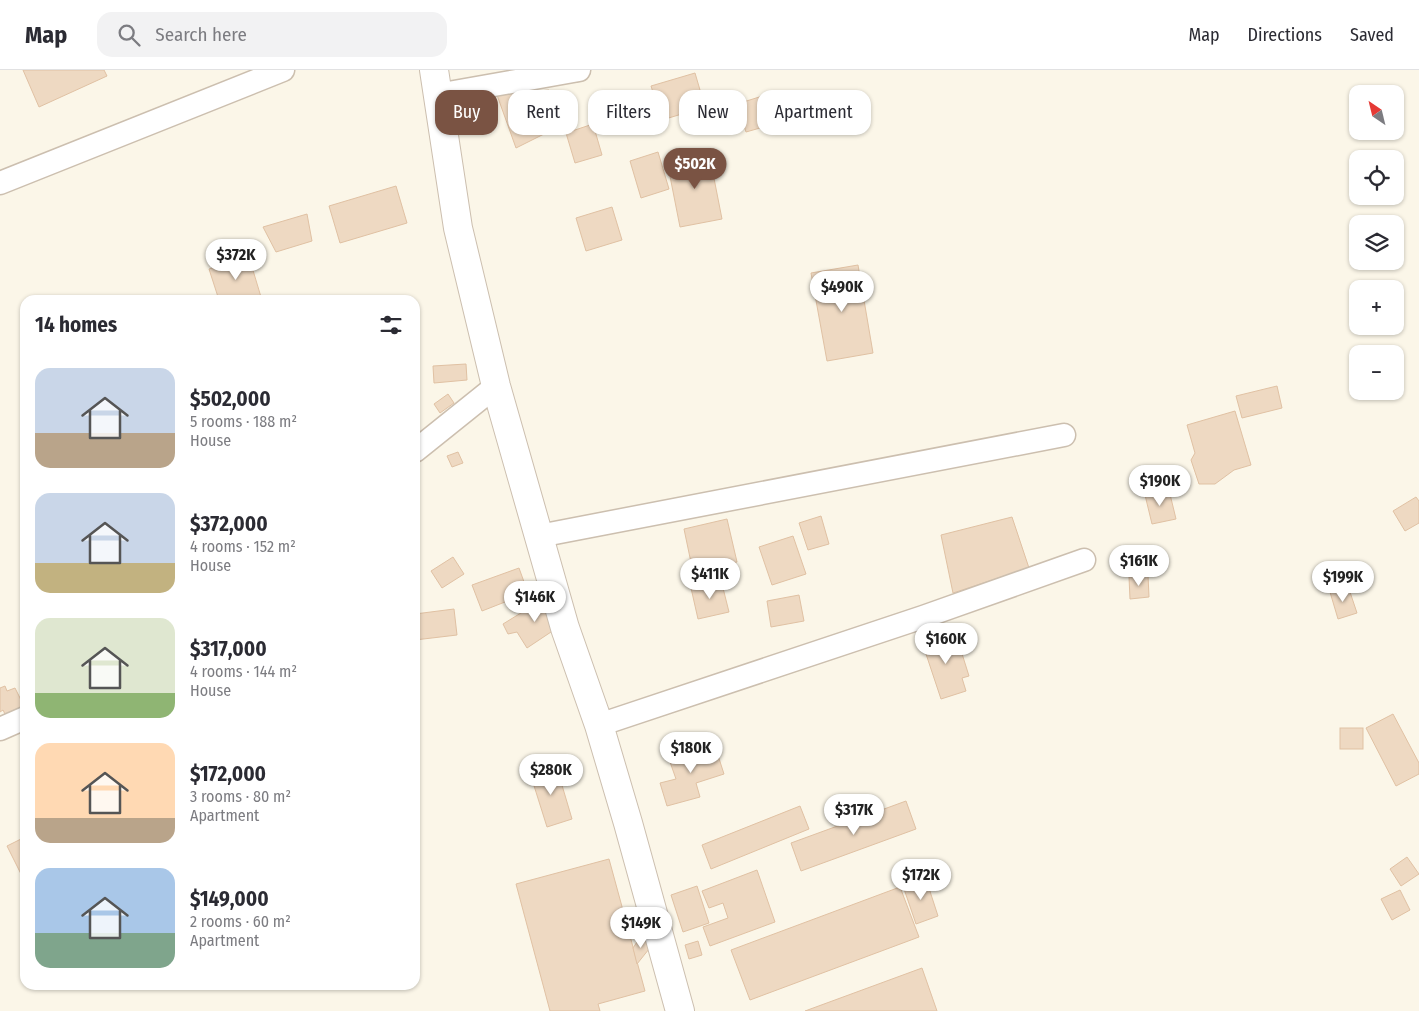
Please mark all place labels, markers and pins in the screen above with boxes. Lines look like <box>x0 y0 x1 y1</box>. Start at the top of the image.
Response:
pin: $502K <box>660 148 730 190</box>
pin: $372K <box>201 238 271 281</box>
pin: $490K <box>807 270 877 313</box>
pin: $190K <box>1125 464 1195 507</box>
pin: $161K <box>1104 544 1174 587</box>
pin: $411K <box>675 558 745 600</box>
pin: $199K <box>1308 560 1378 603</box>
pin: $146K <box>500 580 570 623</box>
pin: $160K <box>911 622 981 665</box>
pin: $180K <box>656 732 726 774</box>
pin: $280K <box>516 754 586 796</box>
pin: $317K <box>819 794 889 836</box>
pin: $172K <box>886 858 956 901</box>
pin: $149K <box>606 906 676 949</box>

